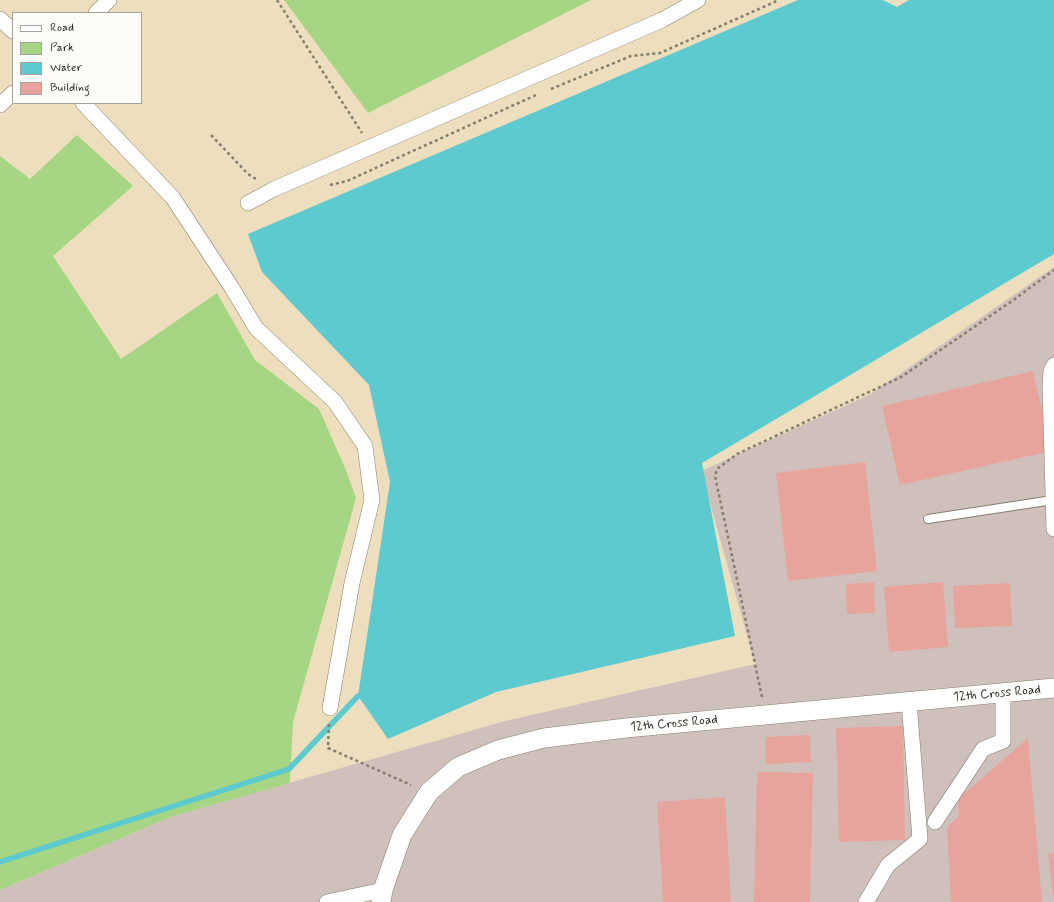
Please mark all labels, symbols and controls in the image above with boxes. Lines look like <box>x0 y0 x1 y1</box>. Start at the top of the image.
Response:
legend <box>12 12 142 104</box>
text: Road <box>50 20 74 36</box>
text: Park <box>50 40 74 56</box>
text: Water <box>50 60 82 76</box>
text: Building <box>50 80 90 96</box>
street label: 12th Cross Road <box>953 682 1041 706</box>
street label: 12th Cross Road <box>630 712 718 736</box>

